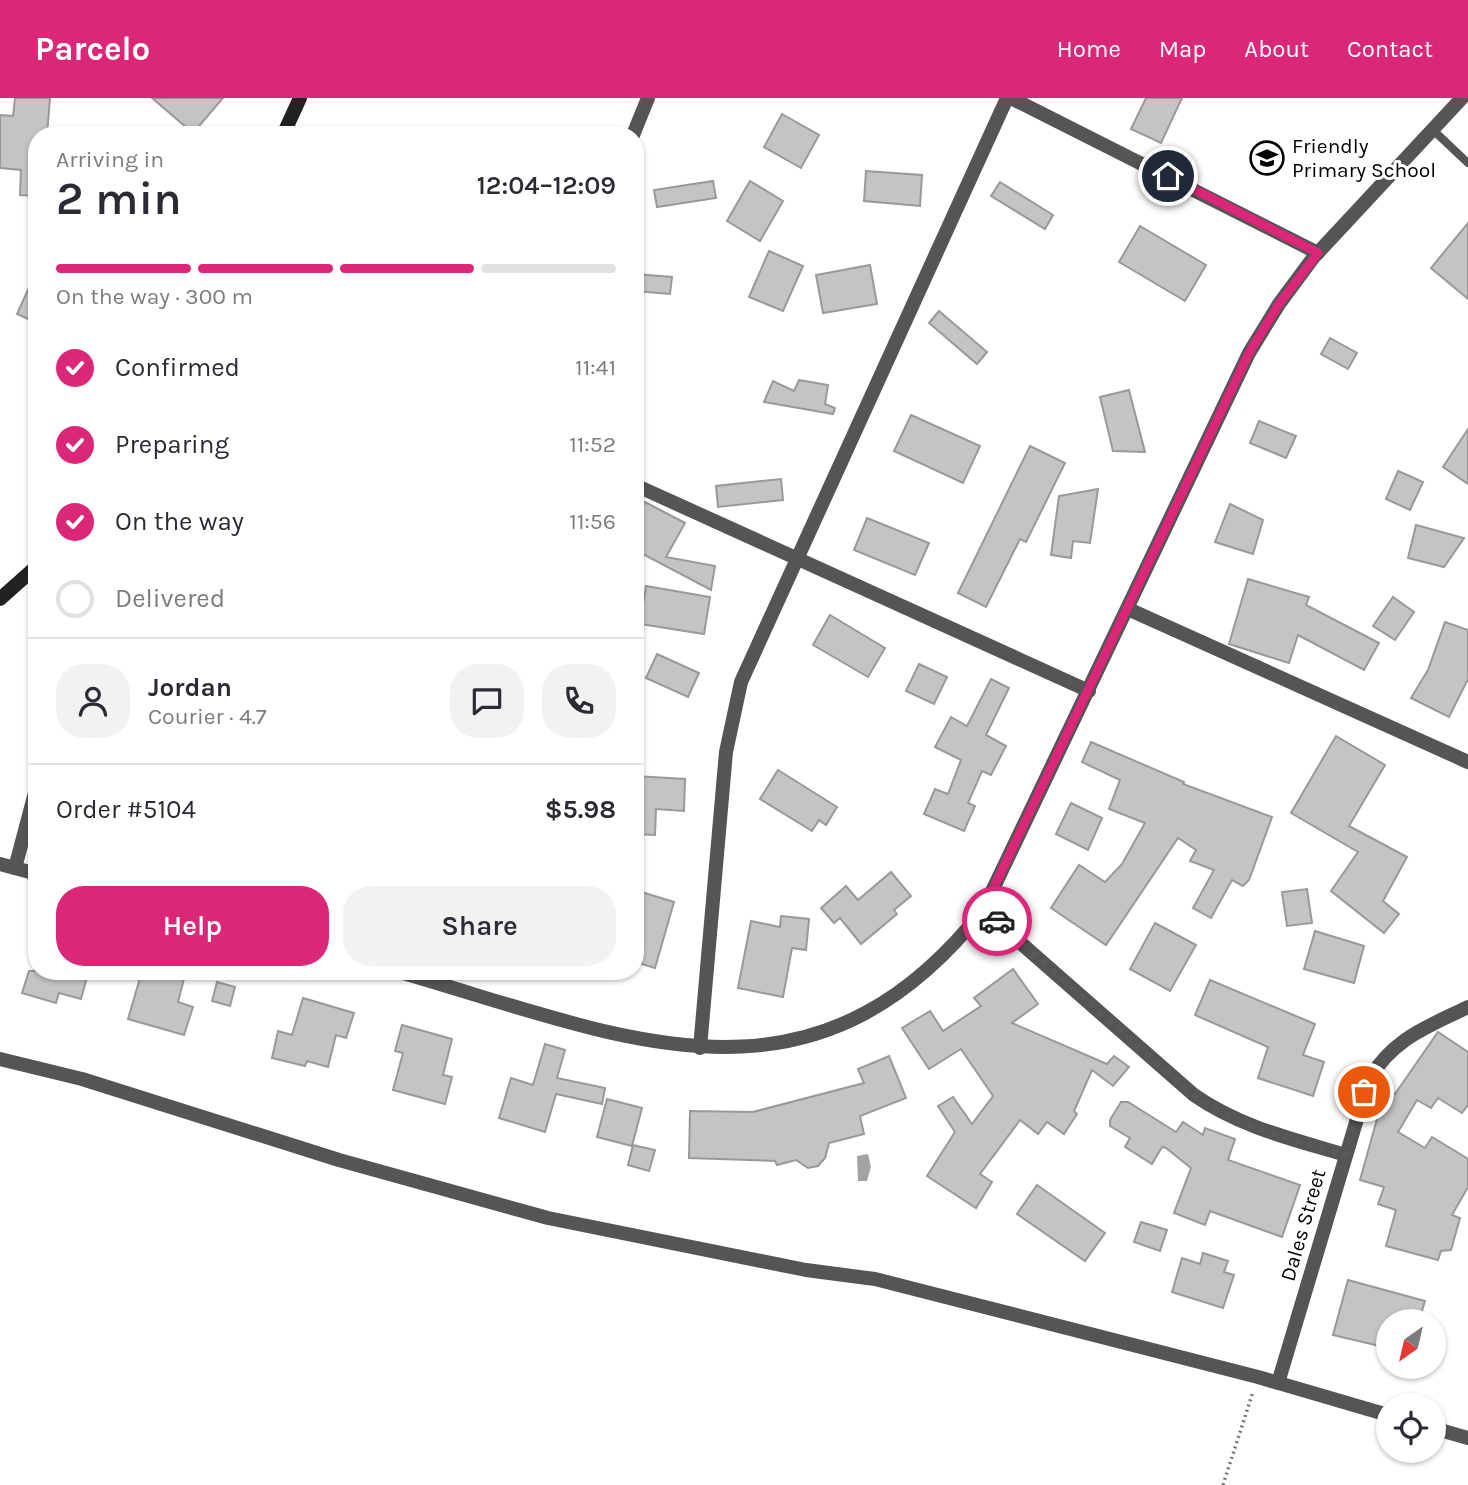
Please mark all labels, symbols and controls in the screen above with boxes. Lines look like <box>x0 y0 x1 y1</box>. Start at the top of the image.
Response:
text: Parcelo <box>35 30 150 68</box>
text: Home <box>1057 35 1121 63</box>
text: Map <box>1159 35 1206 63</box>
text: About <box>1244 35 1309 63</box>
text: Contact <box>1347 35 1433 63</box>
place label: Friendly Primary School <box>1292 134 1436 182</box>
school or university icon: Friendly Primary School <box>1248 139 1286 177</box>
text: Arriving in <box>56 146 164 173</box>
pin <box>1138 146 1198 206</box>
icon: home <box>1149 157 1187 195</box>
text: 12:04–12:09 <box>477 170 616 201</box>
text: 2 min <box>56 172 182 226</box>
text: On the way · 300 m <box>56 283 253 310</box>
icon: check <box>56 349 94 387</box>
text: Confirmed <box>115 352 240 383</box>
text: 11:41 <box>575 354 616 381</box>
icon: check <box>56 426 94 464</box>
text: Preparing <box>115 429 229 460</box>
text: 11:52 <box>569 431 616 458</box>
icon: check <box>56 503 94 541</box>
text: On the way <box>115 506 244 537</box>
text: 11:56 <box>569 508 616 535</box>
text: Delivered <box>115 583 225 614</box>
button: person <box>56 664 130 738</box>
button: chat <box>450 664 524 738</box>
button: phone <box>542 664 616 738</box>
text: Jordan <box>148 672 232 703</box>
text: Courier · 4.7 <box>148 703 267 730</box>
text: Order #5104 <box>56 794 196 825</box>
text: $5.98 <box>545 794 616 825</box>
button: Help <box>56 886 329 966</box>
button: Share <box>343 886 616 966</box>
courier <box>962 886 1032 956</box>
icon: car <box>978 902 1016 940</box>
pin <box>1334 1062 1394 1122</box>
icon: bag <box>1345 1073 1383 1111</box>
street label: Dales Street <box>1276 1166 1331 1284</box>
north arrow <box>1376 1309 1446 1379</box>
map controls <box>1376 1309 1446 1463</box>
button: locate <box>1376 1393 1446 1463</box>

